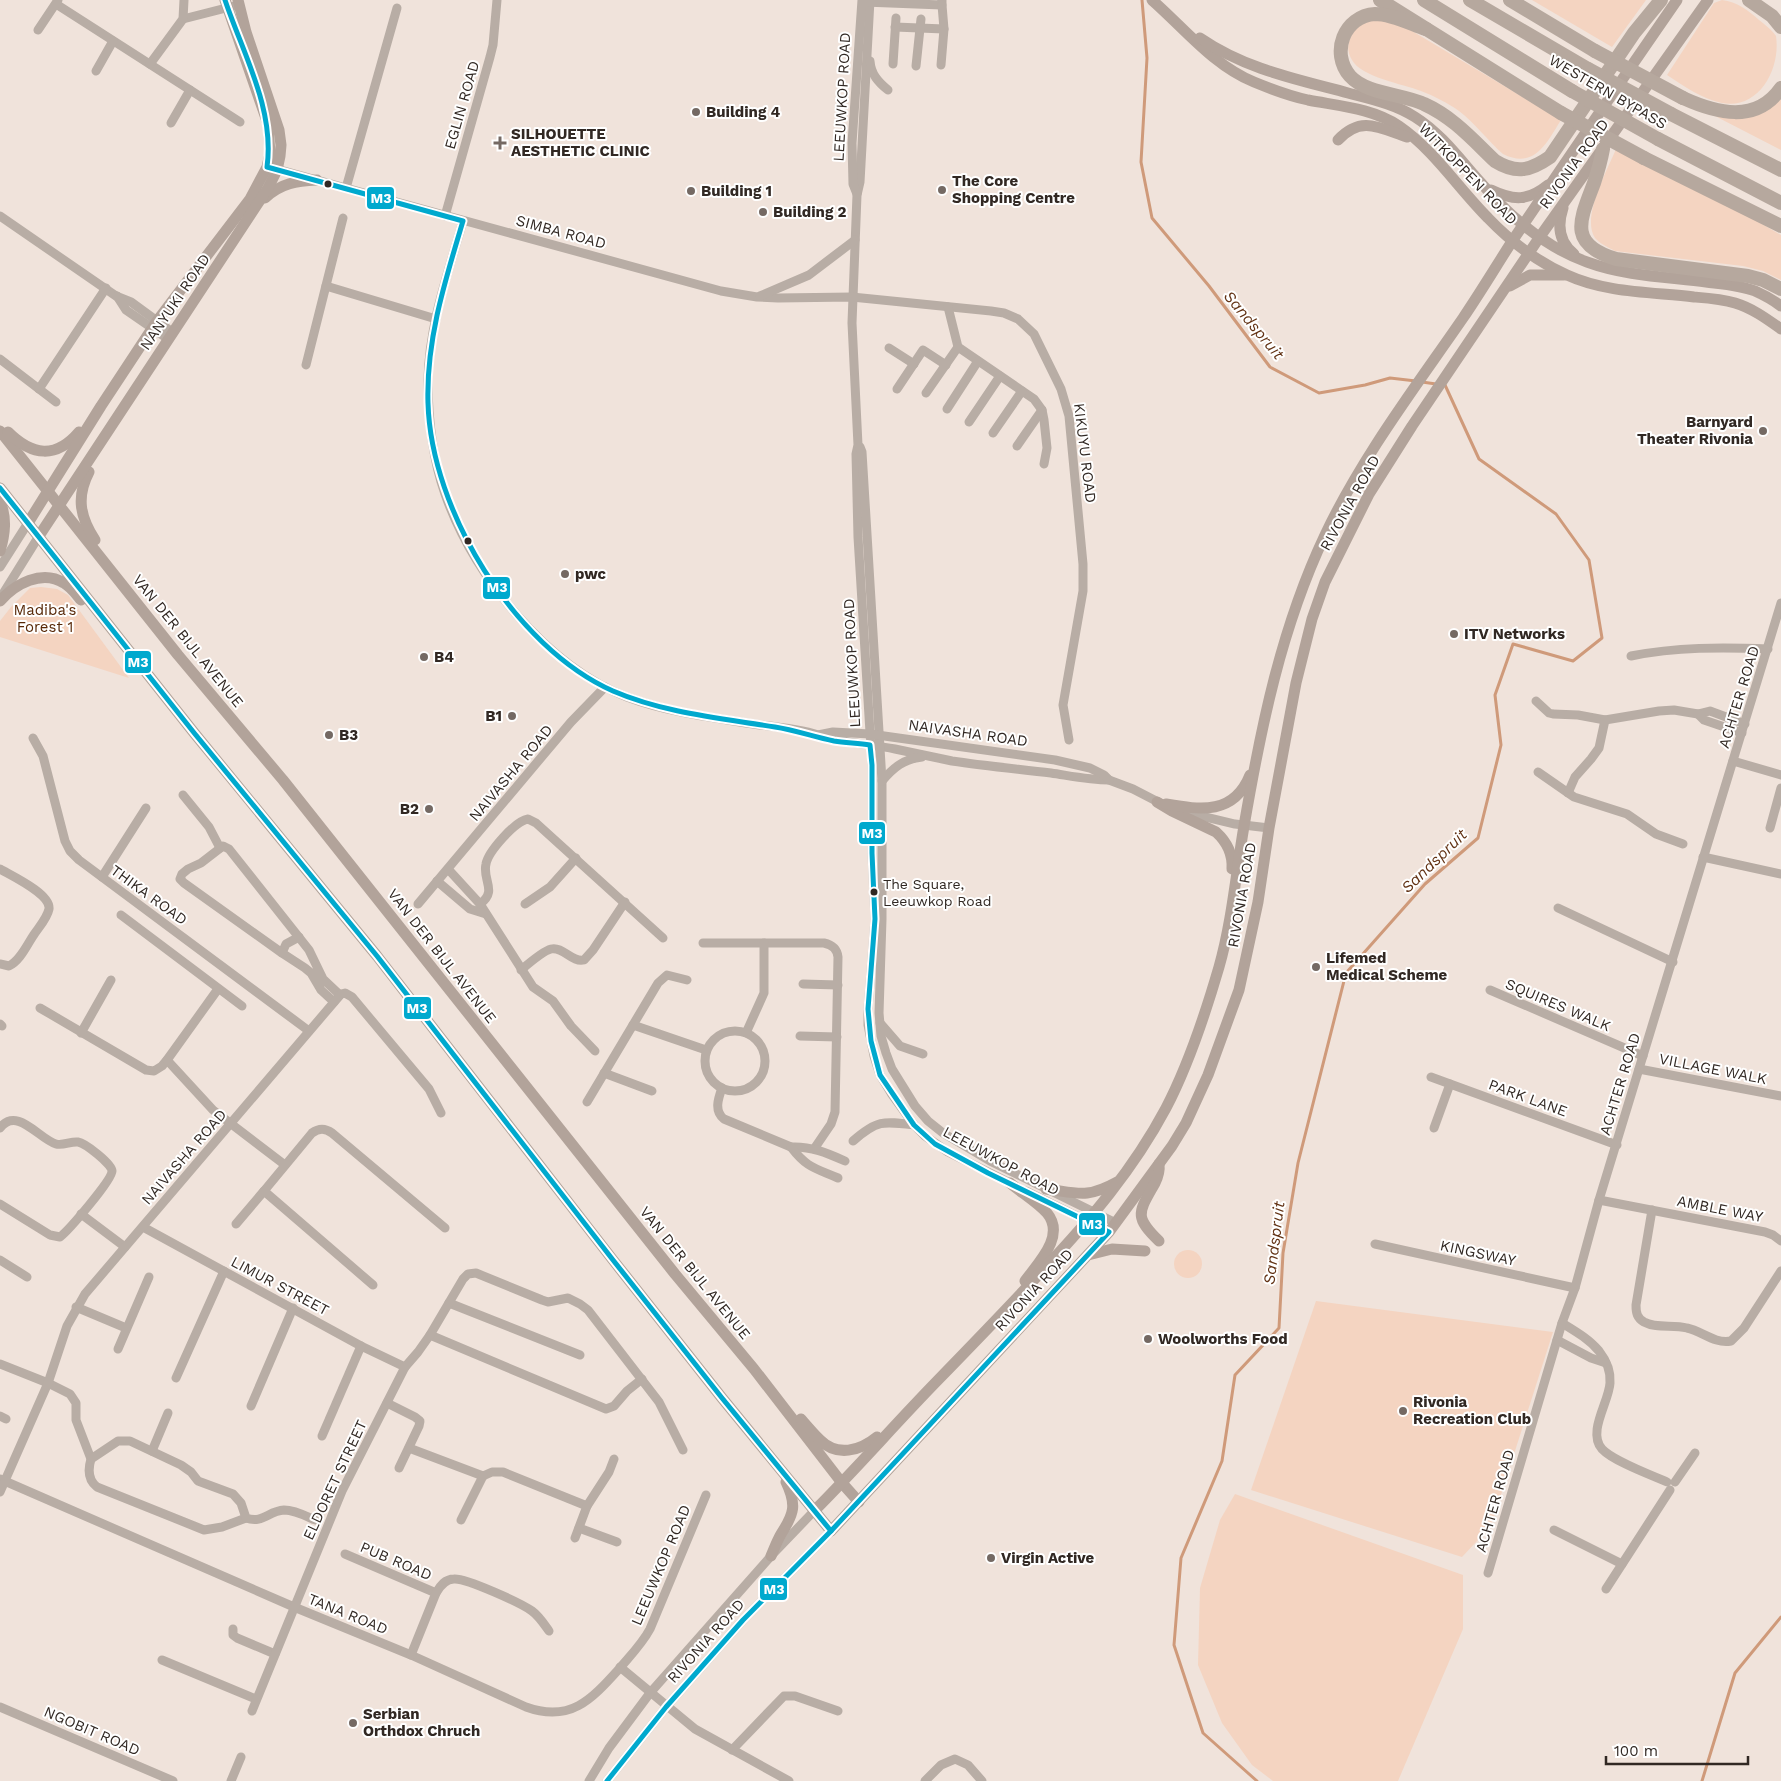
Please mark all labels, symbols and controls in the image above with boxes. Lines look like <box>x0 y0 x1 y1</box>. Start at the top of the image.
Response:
street label: LEEUWKOP ROAD <box>830 32 854 162</box>
street label: WESTERN BYPASS <box>1546 51 1670 133</box>
street label: EGLIN ROAD <box>441 59 483 151</box>
place label: Building 4 <box>706 103 781 121</box>
marker: Building 4 <box>690 106 702 118</box>
street label: RIVONIA ROAD <box>1535 116 1613 212</box>
street label: WITKOPPEN ROAD <box>1415 120 1521 228</box>
place label: SILHOUETTE AESTHETIC CLINIC <box>511 125 650 160</box>
marker: SILHOUETTE AESTHETIC CLINIC <box>493 136 507 150</box>
place label: The Core Shopping Centre <box>952 172 1075 207</box>
unlabelled marker <box>323 179 333 189</box>
place label: Building 1 <box>701 182 772 200</box>
marker: The Core Shopping Centre <box>936 184 948 196</box>
marker: Building 1 <box>685 185 697 197</box>
line badge: M3 <box>366 186 395 210</box>
text: M3 <box>370 190 392 206</box>
place label: Building 2 <box>773 203 847 221</box>
marker: Building 2 <box>757 206 769 218</box>
street label: SIMBA ROAD <box>514 211 608 253</box>
street label: NANYUKI ROAD <box>136 251 214 353</box>
water label: Sandspruit <box>1220 287 1289 364</box>
street label: KIKUYU ROAD <box>1070 402 1100 504</box>
place label: Barnyard Theater Rivonia <box>1637 413 1753 448</box>
marker: Barnyard Theater Rivonia <box>1757 425 1769 437</box>
street label: RIVONIA ROAD <box>1316 452 1384 554</box>
unlabelled marker <box>463 536 473 546</box>
place label: pwc <box>575 565 607 583</box>
marker: pwc <box>559 568 571 580</box>
street label: VAN DER BIJL AVENUE <box>129 571 247 711</box>
line badge: M3 <box>482 576 511 600</box>
text: M3 <box>486 579 508 595</box>
street label: LEEUWKOP ROAD <box>840 598 864 728</box>
park label: Madiba's Forest 1 <box>13 601 77 636</box>
place label: ITV Networks <box>1464 625 1565 643</box>
marker: ITV Networks <box>1448 628 1460 640</box>
street label: ACHTER ROAD <box>1715 644 1763 750</box>
place label: B4 <box>434 648 454 666</box>
line badge: M3 <box>124 650 152 674</box>
marker: B4 <box>418 651 430 663</box>
text: M3 <box>127 654 149 670</box>
place label: B1 <box>485 707 502 725</box>
marker: B1 <box>506 710 518 722</box>
street label: NAIVASHA ROAD <box>907 716 1029 750</box>
street label: NAIVASHA ROAD <box>465 721 557 825</box>
place label: B3 <box>339 726 358 744</box>
marker: B3 <box>323 729 335 741</box>
place label: B2 <box>400 800 419 818</box>
marker: B2 <box>423 803 435 815</box>
line badge: M3 <box>858 821 886 845</box>
text: M3 <box>861 825 883 841</box>
water label: Sandspruit <box>1397 825 1471 897</box>
street label: RIVONIA ROAD <box>1224 841 1260 949</box>
street label: THIKA ROAD <box>107 861 191 929</box>
place label: The Square, Leeuwkop Road <box>883 876 991 909</box>
street label: VAN DER BIJL AVENUE <box>384 885 500 1027</box>
marker: The Square, Leeuwkop Road <box>869 887 879 897</box>
place label: Lifemed Medical Scheme <box>1326 949 1448 984</box>
marker: Lifemed Medical Scheme <box>1310 961 1322 973</box>
street label: SQUIRES WALK <box>1503 975 1613 1035</box>
line badge: M3 <box>403 996 432 1020</box>
text: M3 <box>406 1000 428 1016</box>
street label: ACHTER ROAD <box>1596 1031 1644 1137</box>
street label: VILLAGE WALK <box>1658 1050 1769 1088</box>
street label: PARK LANE <box>1486 1075 1570 1121</box>
street label: NAIVASHA ROAD <box>138 1106 230 1208</box>
street label: LEEUWKOP ROAD <box>940 1123 1062 1199</box>
street label: AMBLE WAY <box>1676 1192 1765 1226</box>
water label: Sandspruit <box>1259 1200 1289 1286</box>
street label: VAN DER BIJL AVENUE <box>636 1203 754 1343</box>
line badge: M3 <box>1078 1212 1106 1236</box>
text: M3 <box>1081 1216 1103 1232</box>
street label: KINGSWAY <box>1438 1236 1518 1270</box>
street label: RIVONIA ROAD <box>991 1245 1077 1335</box>
street label: LIMUR STREET <box>228 1253 332 1319</box>
place label: Woolworths Food <box>1158 1330 1288 1348</box>
marker: Woolworths Food <box>1142 1333 1154 1345</box>
place label: Rivonia Recreation Club <box>1413 1393 1531 1428</box>
marker: Rivonia Recreation Club <box>1397 1405 1409 1417</box>
street label: ELDORET STREET <box>299 1417 371 1543</box>
street label: ACHTER ROAD <box>1472 1448 1518 1554</box>
street label: LEEUWKOP ROAD <box>627 1502 695 1628</box>
street label: PUB ROAD <box>357 1538 435 1584</box>
place label: Virgin Active <box>1001 1549 1095 1567</box>
marker: Virgin Active <box>985 1552 997 1564</box>
line badge: M3 <box>759 1577 788 1601</box>
text: M3 <box>763 1581 785 1597</box>
street label: TANA ROAD <box>305 1590 391 1638</box>
street label: RIVONIA ROAD <box>664 1595 748 1687</box>
street label: NGOBIT ROAD <box>41 1703 143 1759</box>
place label: Serbian Orthdox Chruch <box>363 1705 480 1740</box>
marker: Serbian Orthdox Chruch <box>347 1717 359 1729</box>
scale bar <box>1606 1734 1748 1766</box>
text: 100 m <box>1614 1742 1658 1760</box>

